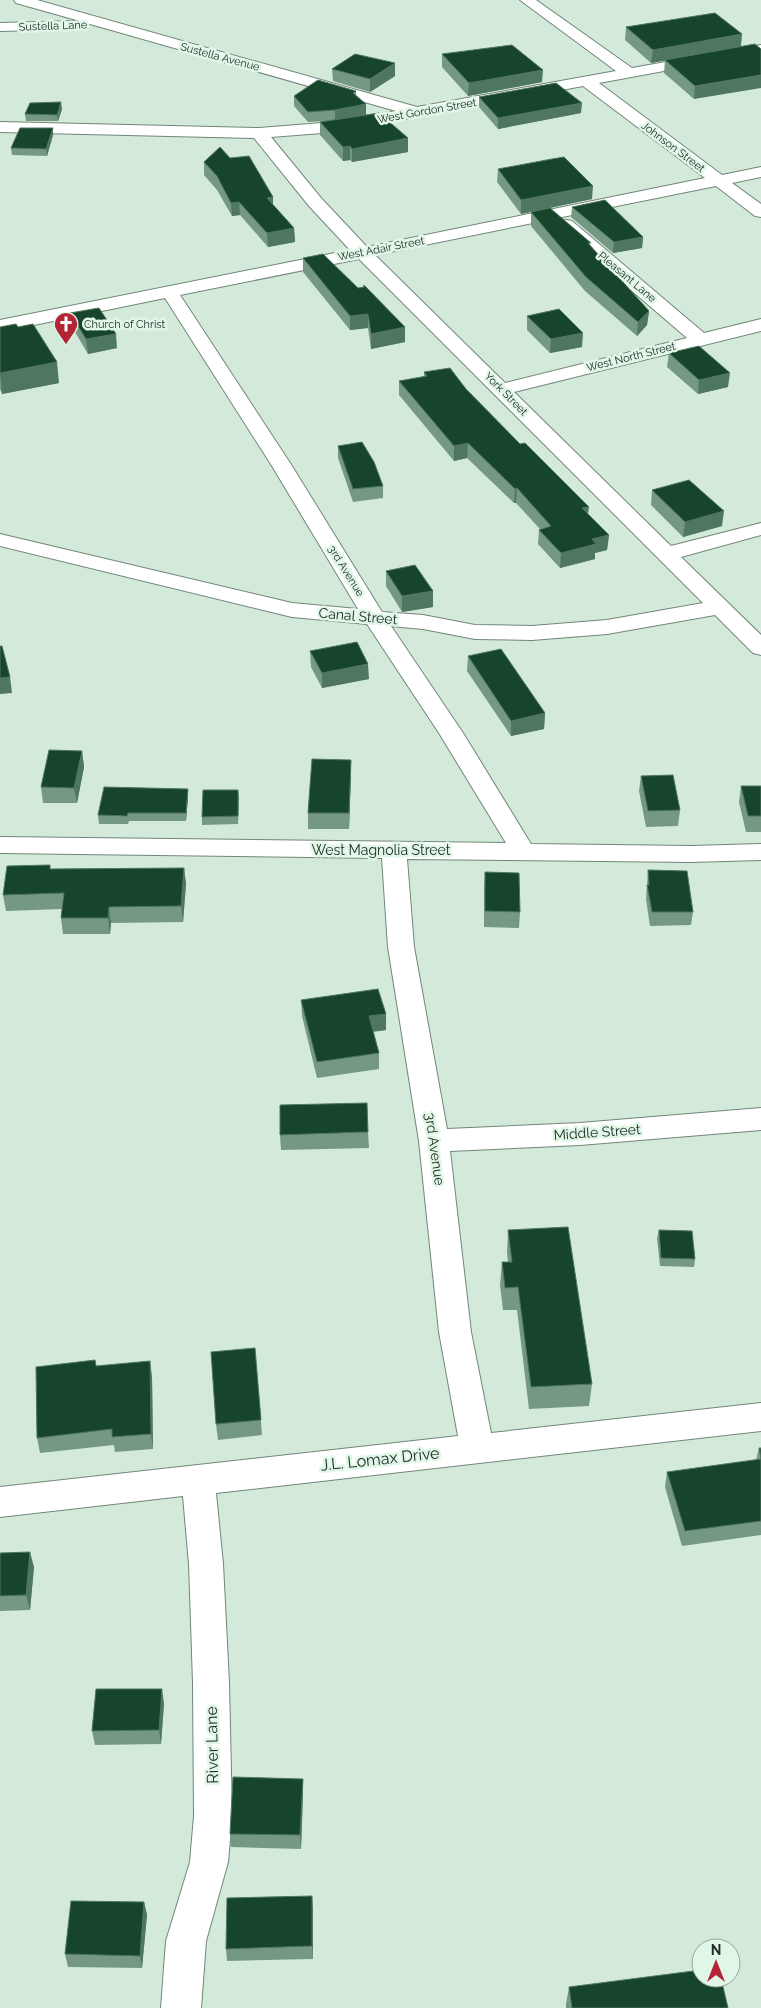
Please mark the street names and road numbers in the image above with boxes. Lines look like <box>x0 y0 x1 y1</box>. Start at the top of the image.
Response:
street label: Sustella Lane <box>18 18 88 34</box>
street label: Sustella Avenue <box>179 40 262 74</box>
street label: West Gordon Street <box>377 96 478 126</box>
street label: Johnson Street <box>639 119 708 175</box>
street label: West Adair Street <box>337 234 426 264</box>
street label: Pleasant Lane <box>595 249 659 305</box>
street label: West North Street <box>585 340 677 374</box>
street label: York Street <box>482 370 531 419</box>
street label: 3rd Avenue <box>325 543 367 599</box>
street label: Canal Street <box>318 605 398 627</box>
street label: West Magnolia Street <box>312 842 451 858</box>
street label: 3rd Avenue <box>422 1112 448 1186</box>
street label: Middle Street <box>553 1121 641 1143</box>
street label: J.L. Lomax Drive <box>320 1443 440 1475</box>
street label: River Lane <box>202 1706 222 1784</box>

